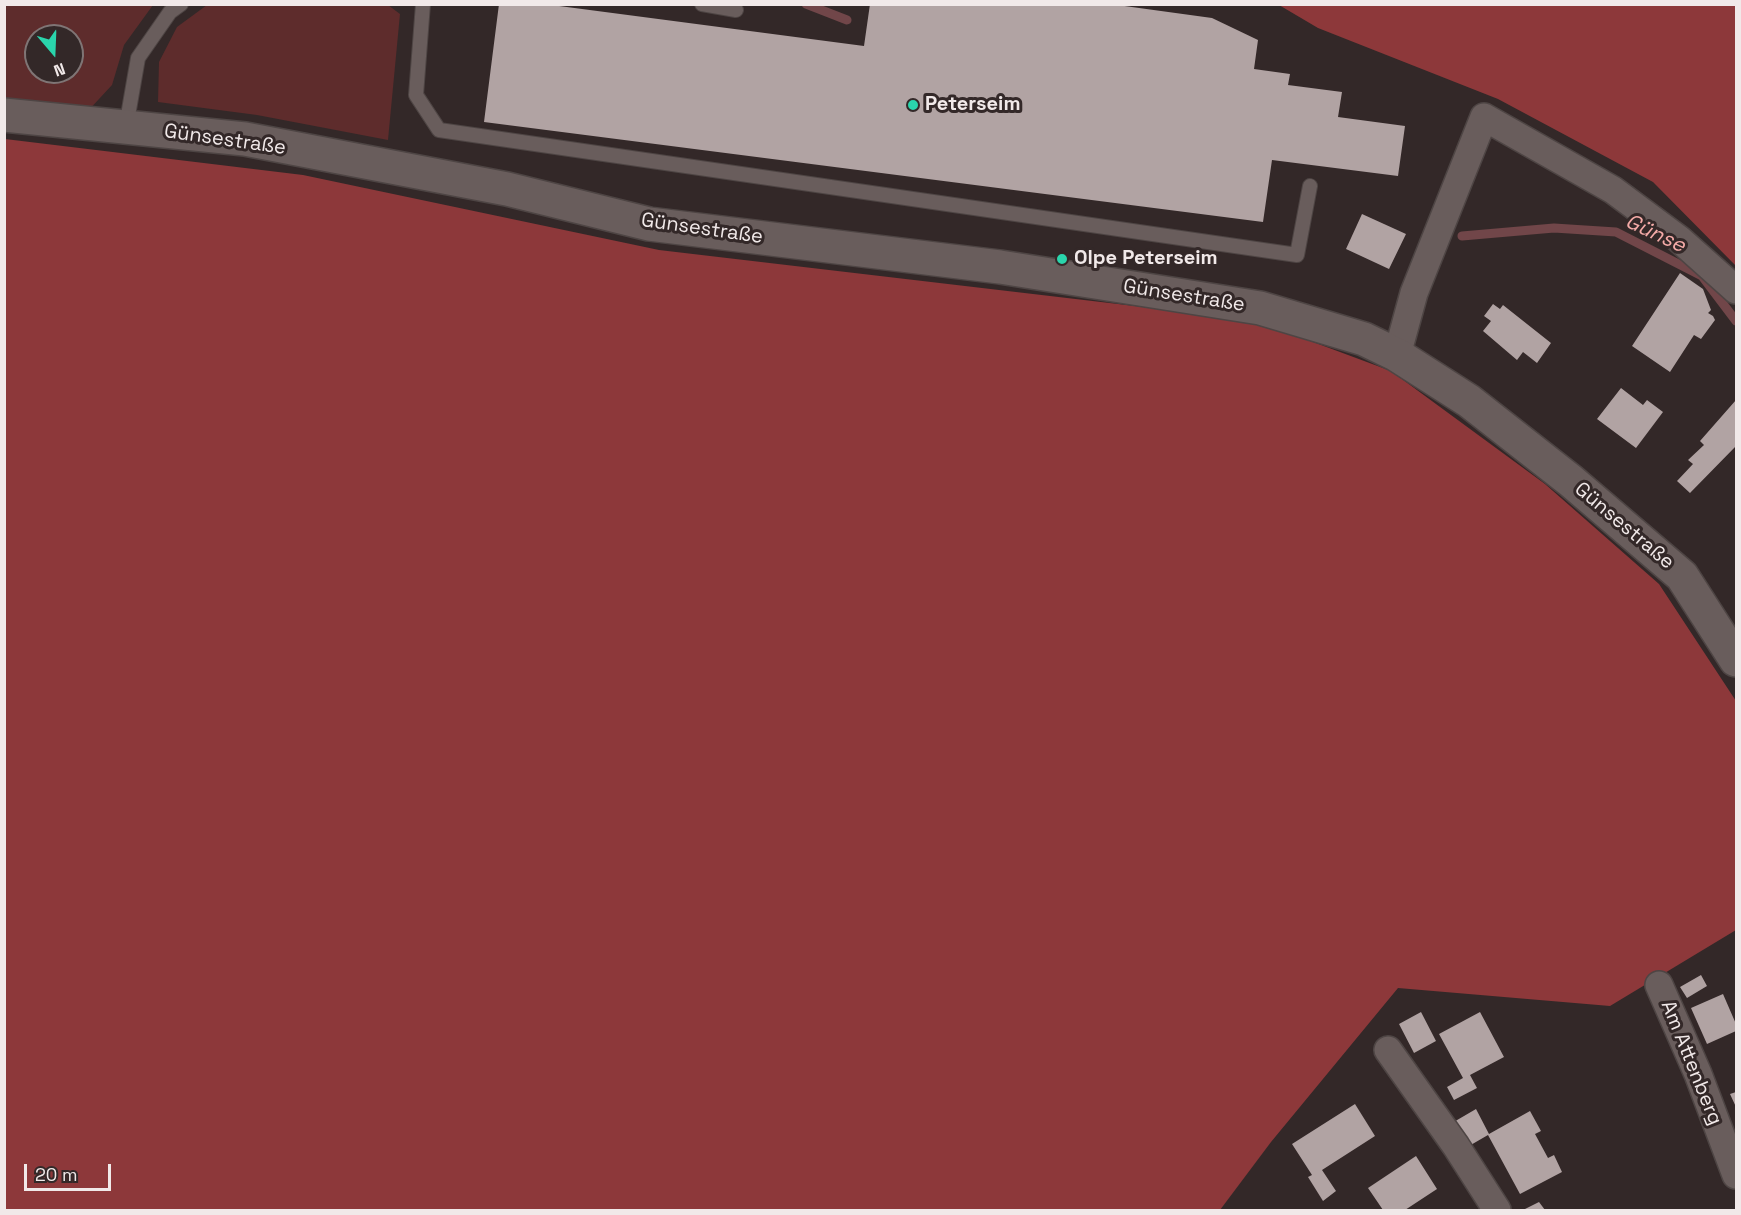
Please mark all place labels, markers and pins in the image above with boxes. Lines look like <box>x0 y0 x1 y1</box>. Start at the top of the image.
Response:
place label: Peterseim <box>925 93 1020 117</box>
marker: Peterseim <box>906 98 920 112</box>
place label: Olpe Peterseim <box>1074 247 1218 271</box>
marker: Olpe Peterseim <box>1055 252 1069 266</box>

